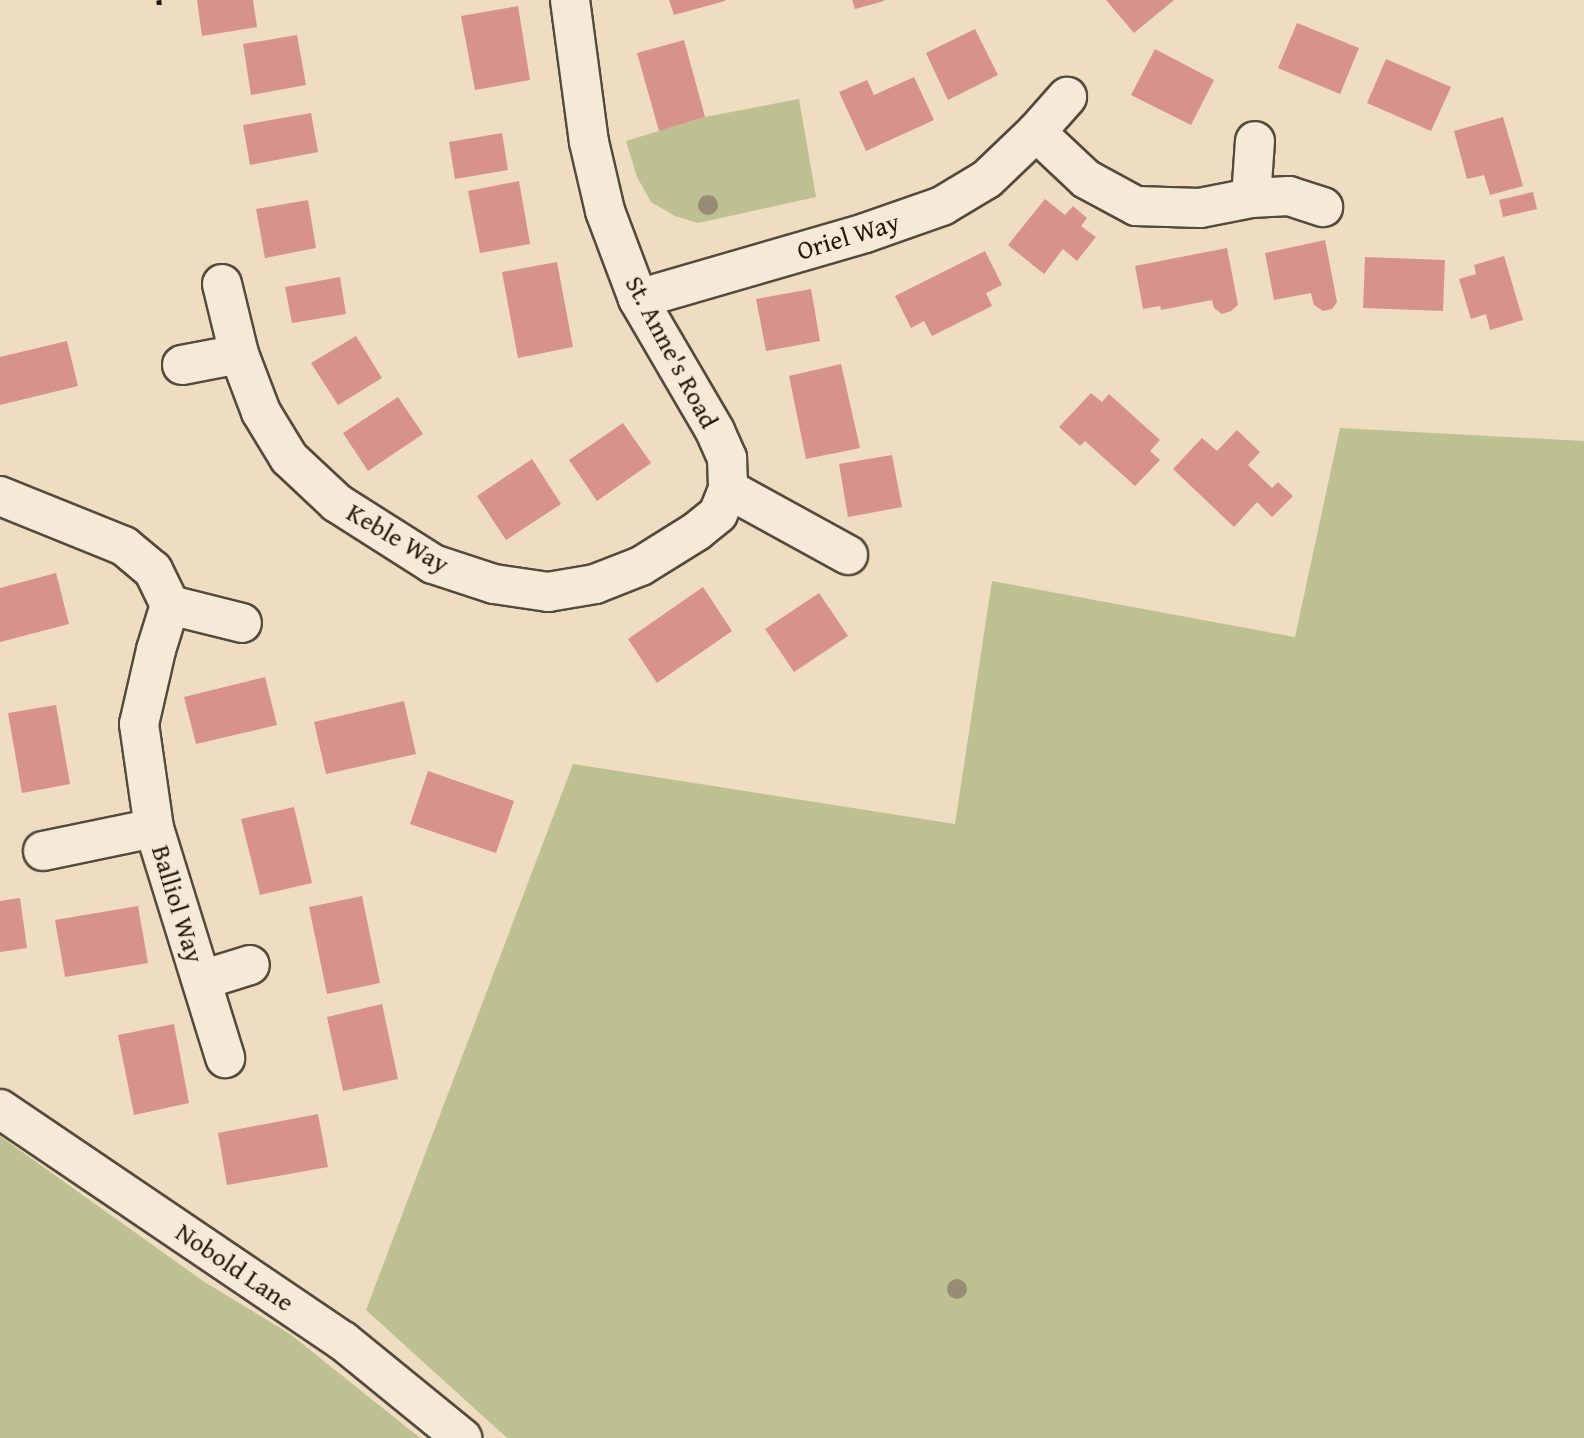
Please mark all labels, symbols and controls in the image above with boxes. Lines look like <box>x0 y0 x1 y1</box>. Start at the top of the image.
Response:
street label: Oriel Way <box>793 206 903 266</box>
street label: St. Anne's Road <box>619 270 725 434</box>
street label: Keble Way <box>341 496 455 580</box>
street label: Balliol Way <box>145 841 211 967</box>
street label: Nobold Lane <box>170 1216 300 1318</box>

